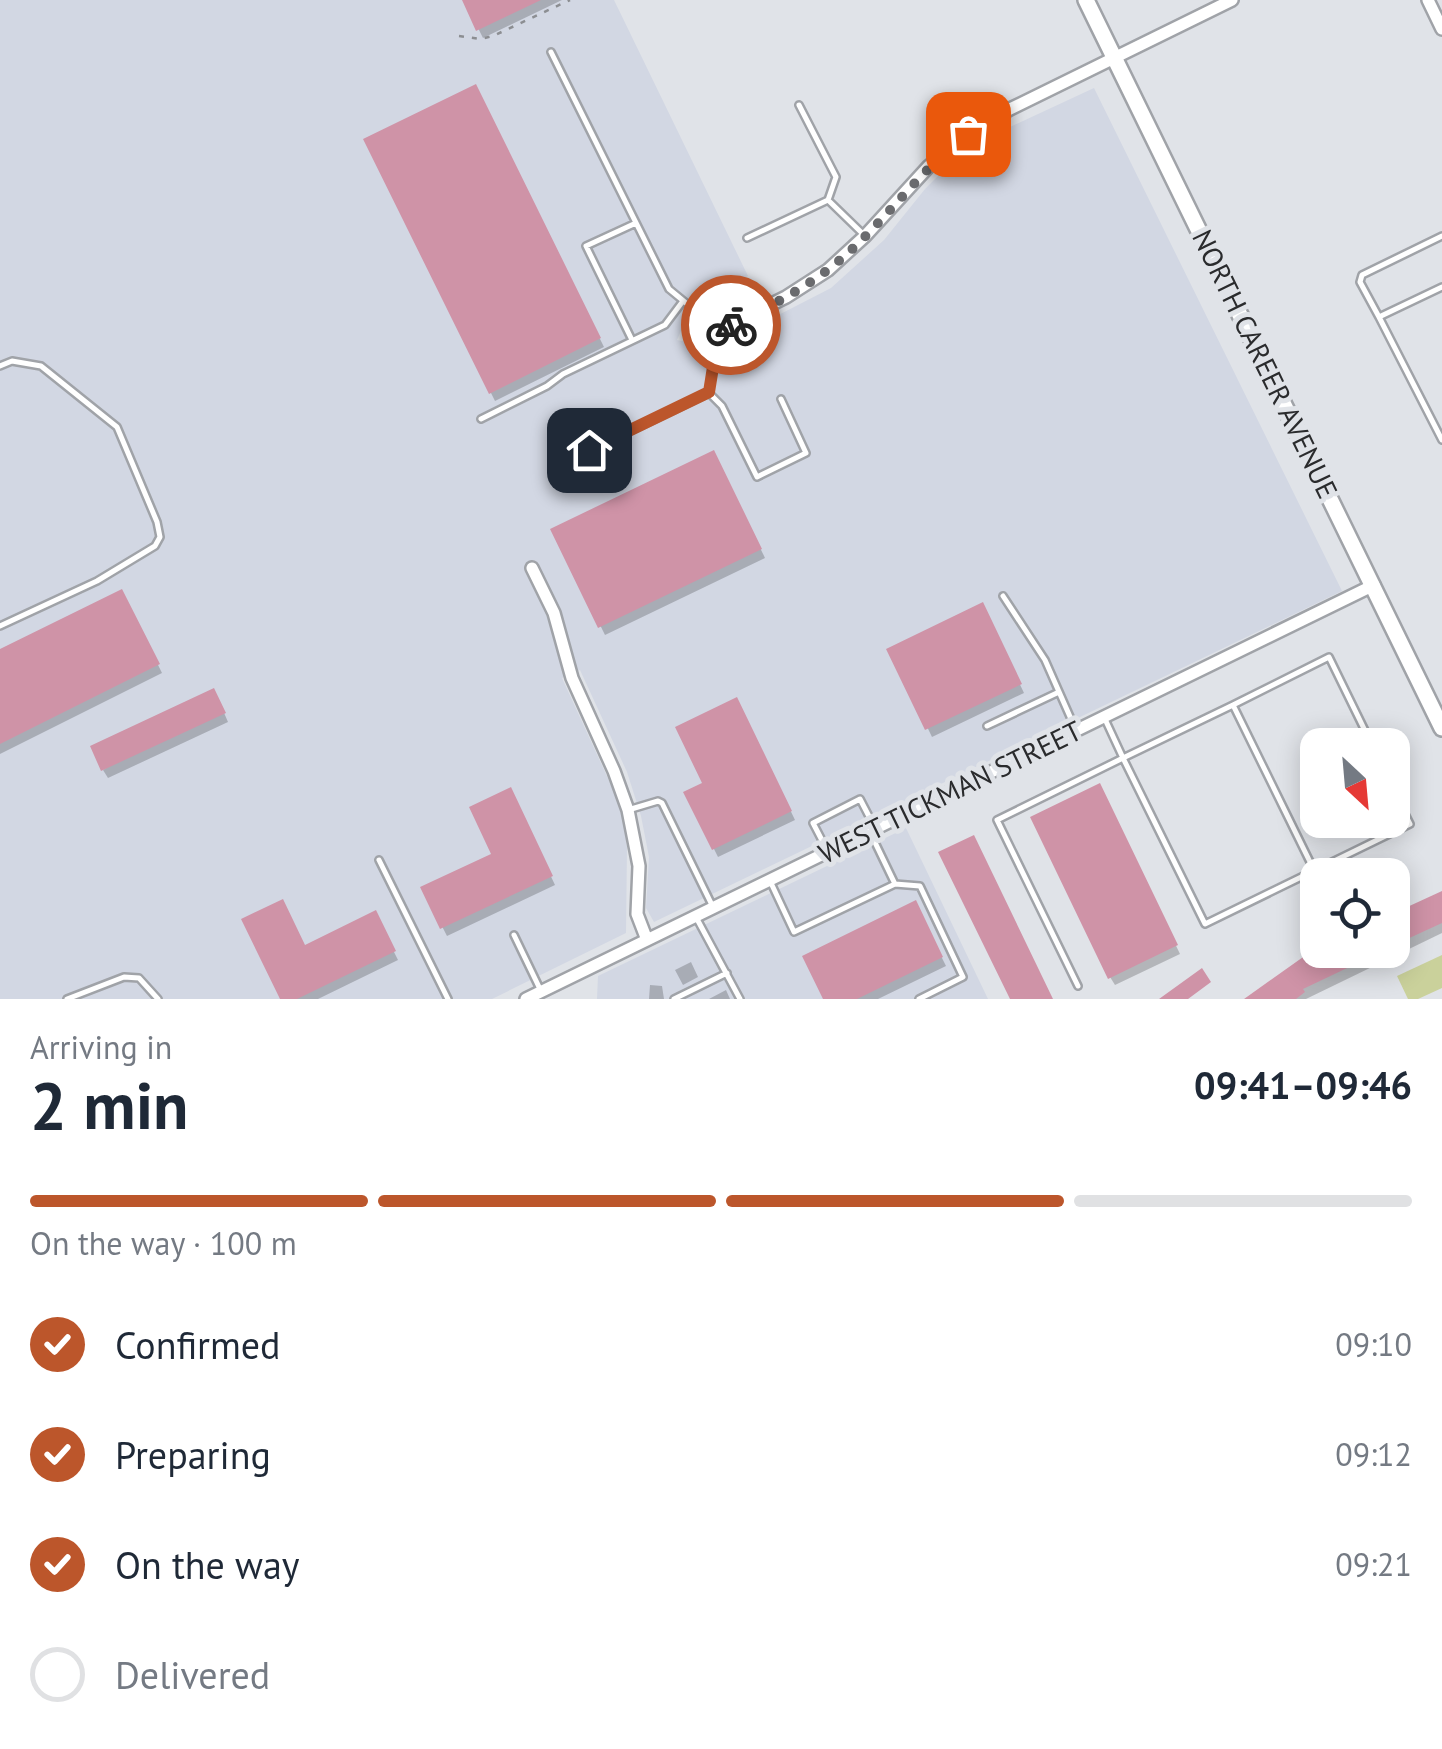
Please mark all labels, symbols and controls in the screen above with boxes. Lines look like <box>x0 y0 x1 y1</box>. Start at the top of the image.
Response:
pin <box>926 92 1011 177</box>
icon: bag <box>941 107 996 162</box>
street label: NORTH CAREER AVENUE <box>1184 223 1347 504</box>
courier <box>681 275 781 375</box>
icon: bike <box>704 298 759 353</box>
pin <box>547 408 632 493</box>
icon: home <box>562 423 617 478</box>
street label: WEST TICKMAN STREET <box>812 712 1088 871</box>
north arrow <box>1300 728 1410 838</box>
map controls <box>1300 728 1410 968</box>
button: locate <box>1300 858 1410 968</box>
text: Arriving in <box>30 1026 172 1068</box>
text: 09:41–09:46 <box>1194 1060 1412 1109</box>
text: 2 min <box>30 1063 189 1147</box>
text: On the way · 100 m <box>30 1222 297 1264</box>
icon: check <box>30 1317 85 1372</box>
text: Confirmed <box>115 1320 281 1369</box>
text: 09:10 <box>1335 1323 1412 1365</box>
icon: check <box>30 1427 85 1482</box>
text: Preparing <box>115 1430 271 1479</box>
text: 09:12 <box>1335 1433 1412 1475</box>
icon: check <box>30 1537 85 1592</box>
text: On the way <box>115 1540 300 1589</box>
text: 09:21 <box>1335 1543 1412 1585</box>
text: Delivered <box>115 1650 270 1699</box>

